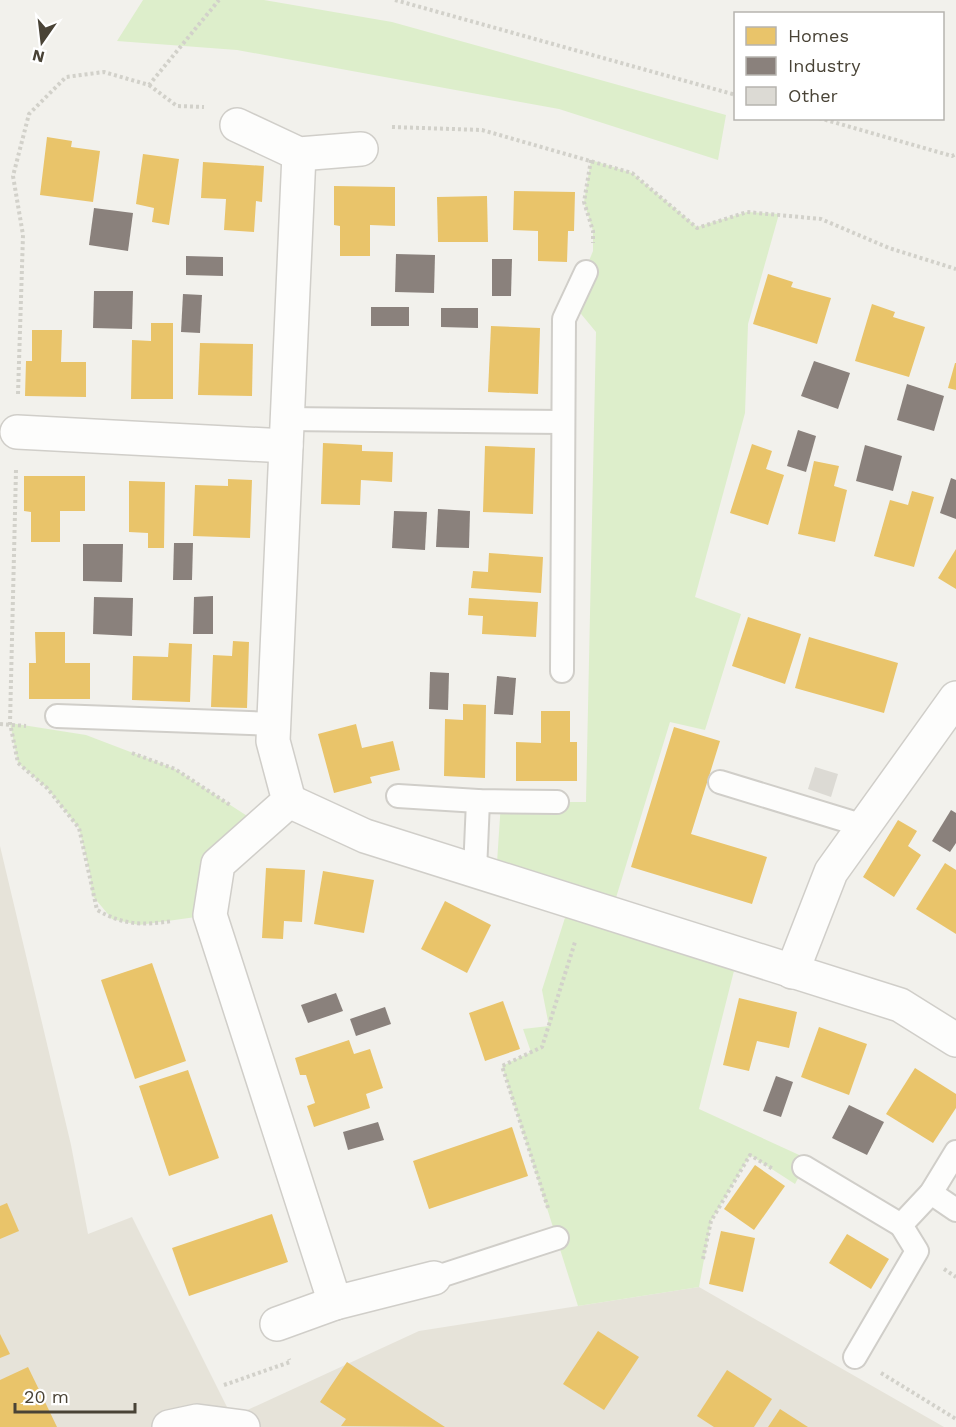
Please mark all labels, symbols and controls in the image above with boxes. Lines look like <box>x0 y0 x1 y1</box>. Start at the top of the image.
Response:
north arrow <box>12 12 72 72</box>
legend <box>734 12 944 120</box>
text: Homes <box>788 25 849 46</box>
text: N <box>30 45 47 67</box>
text: Industry <box>788 55 861 76</box>
text: Other <box>788 85 838 106</box>
scale bar <box>15 1376 135 1414</box>
text: 20 m <box>24 1386 69 1407</box>

